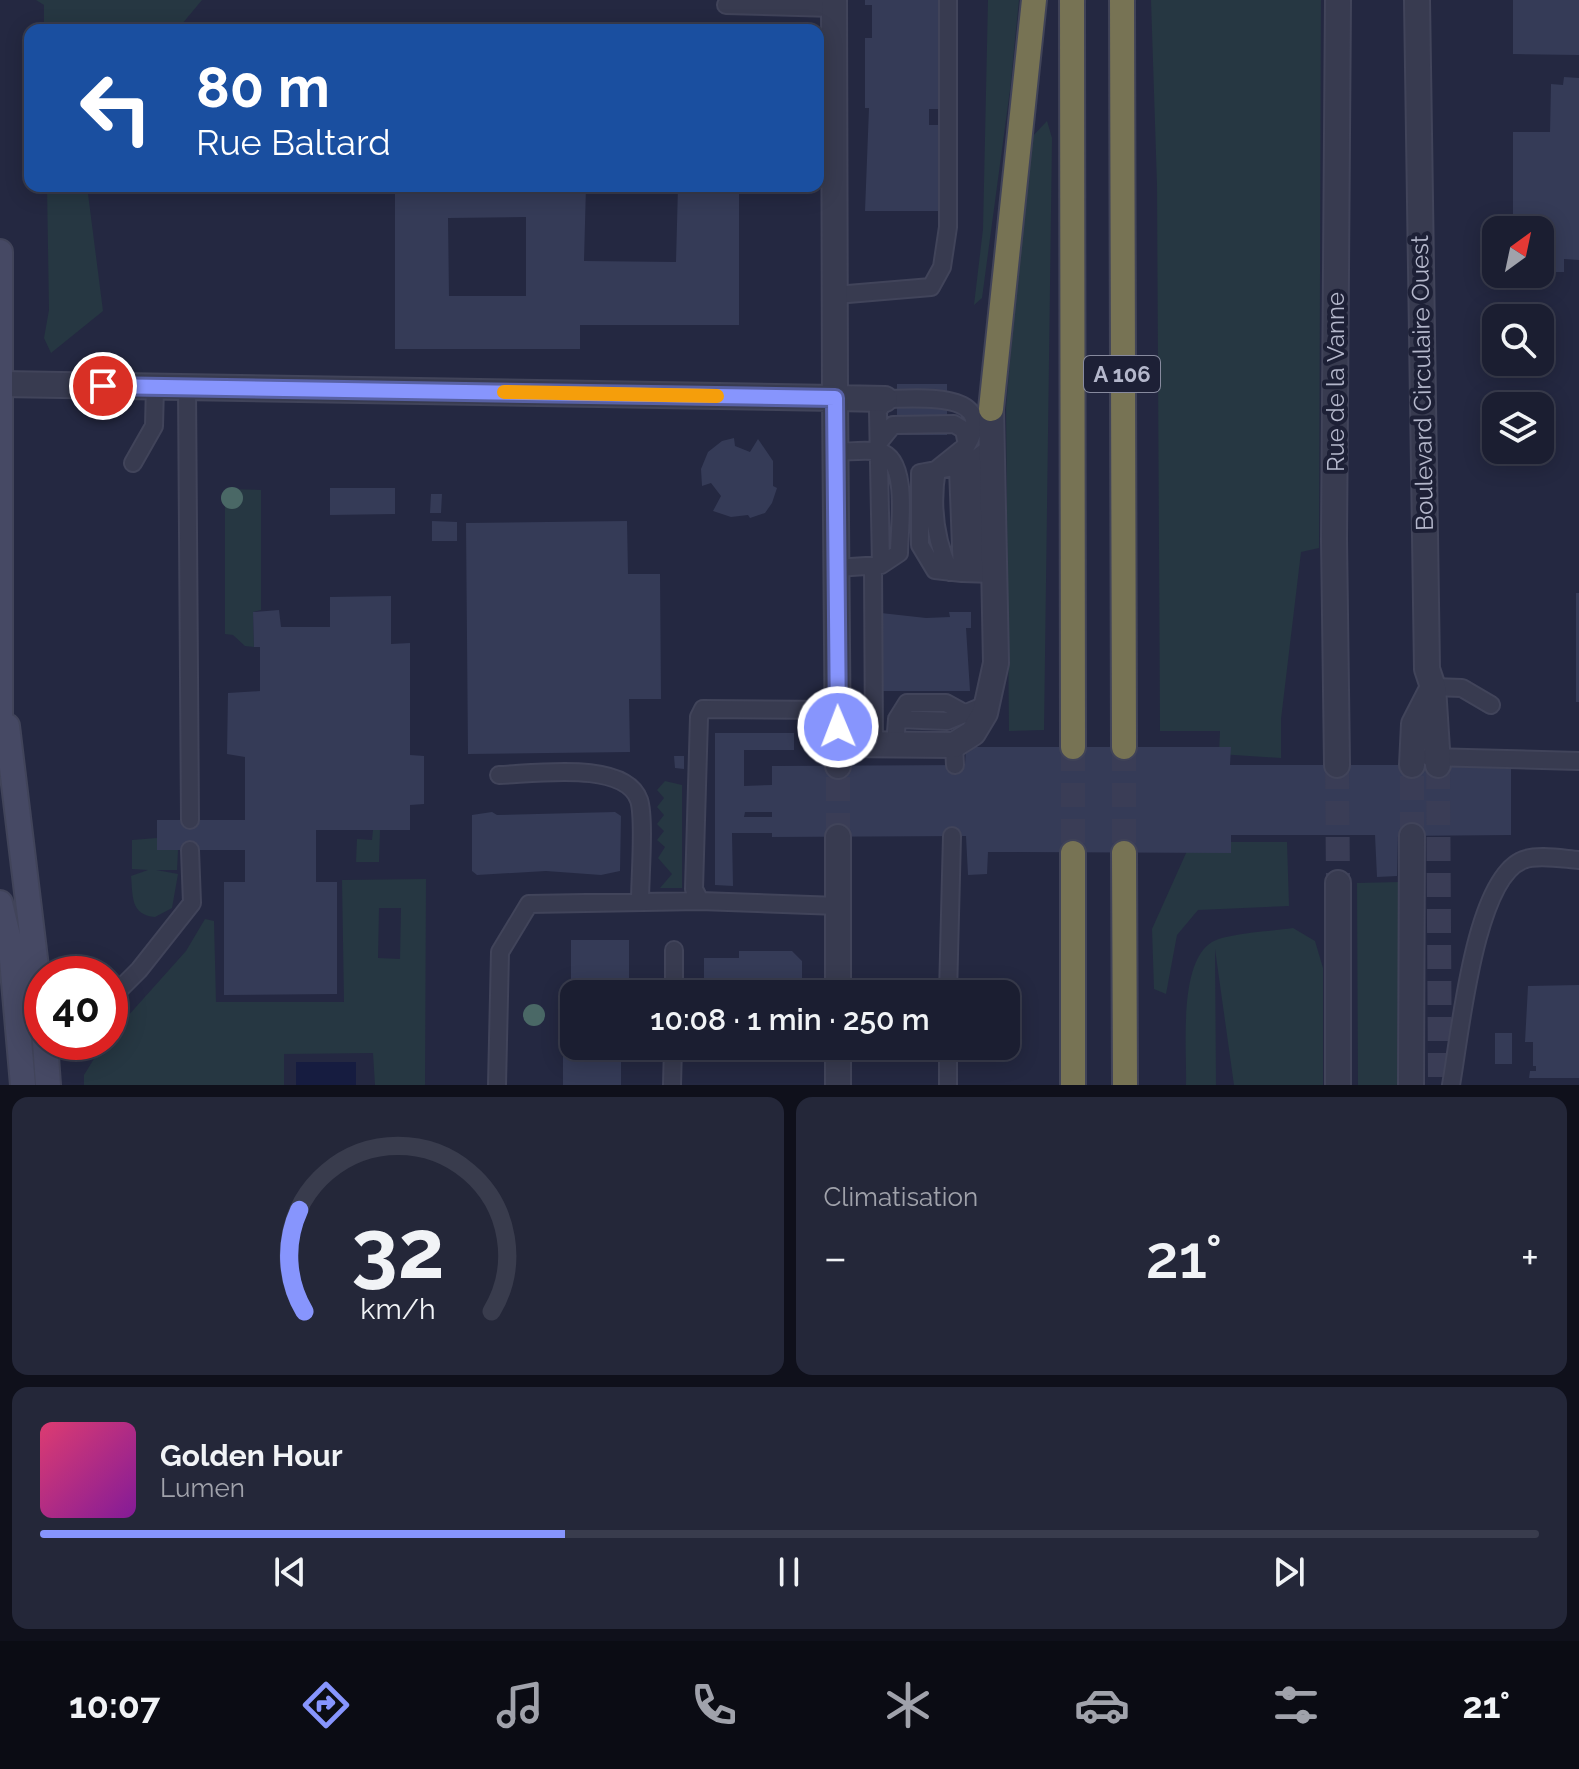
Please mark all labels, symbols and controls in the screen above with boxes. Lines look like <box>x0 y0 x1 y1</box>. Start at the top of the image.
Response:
text: 80 m <box>196 54 330 120</box>
icon: left <box>64 56 168 160</box>
text: Rue Baltard <box>196 121 391 163</box>
north arrow <box>1482 216 1554 288</box>
map controls <box>1482 216 1554 464</box>
street label: Boulevard Circulaire Ouest <box>1405 235 1439 531</box>
street label: Rue de la Vanne <box>1321 292 1350 472</box>
button: search <box>1482 304 1554 376</box>
pin <box>69 352 137 420</box>
road number: A 106 <box>1084 356 1160 392</box>
icon: arrive <box>81 364 125 408</box>
button: layers <box>1482 392 1554 464</box>
position arrow <box>796 685 880 769</box>
speed limit sign: 40 <box>24 956 128 1060</box>
text: 10:08 · 1 min · 250 m <box>650 1002 930 1037</box>
text: Climatisation <box>824 1182 978 1212</box>
text: 32 <box>351 1200 444 1297</box>
text: 21° <box>1146 1222 1222 1292</box>
text: − <box>824 1232 847 1283</box>
text: + <box>1521 1232 1539 1283</box>
text: km/h <box>360 1292 435 1326</box>
text: Golden Hour <box>160 1438 343 1473</box>
text: Lumen <box>160 1473 245 1503</box>
icon: previous <box>268 1550 312 1594</box>
icon: pause <box>767 1550 811 1594</box>
icon: next <box>1267 1550 1311 1594</box>
icon: directions <box>298 1677 354 1733</box>
icon: music <box>492 1677 548 1733</box>
icon: phone <box>686 1677 742 1733</box>
icon: climate <box>880 1677 936 1733</box>
icon: car <box>1074 1677 1130 1733</box>
icon: filters <box>1268 1677 1324 1733</box>
text: 10:07 <box>69 1684 160 1726</box>
text: 21° <box>1462 1684 1510 1726</box>

